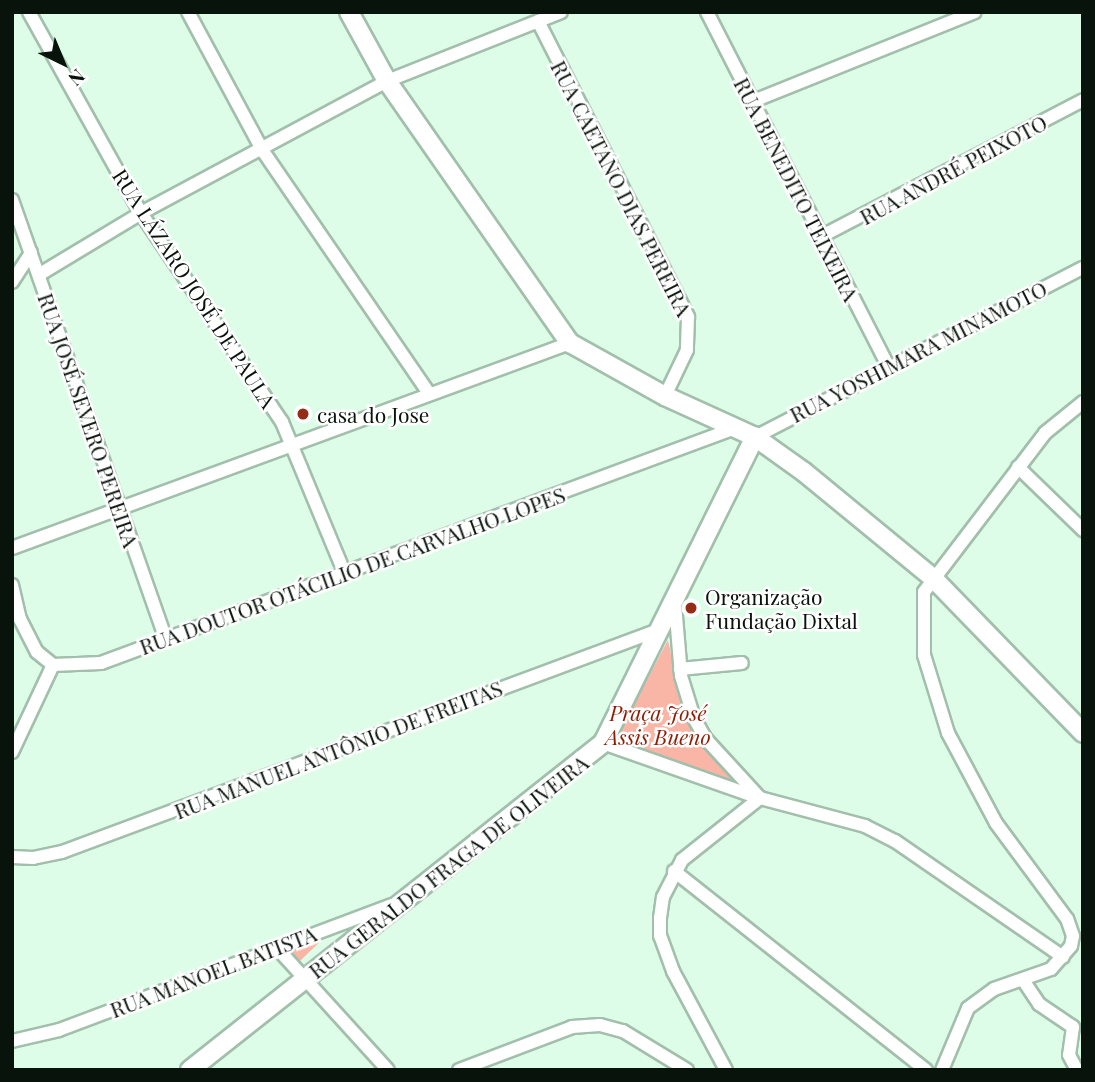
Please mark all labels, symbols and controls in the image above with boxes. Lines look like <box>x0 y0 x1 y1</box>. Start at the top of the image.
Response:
north arrow <box>28 28 98 98</box>
street label: RUA CAETANO DIAS PEREIRA <box>546 56 698 320</box>
text: N <box>63 64 91 93</box>
street label: RUA BENEDITO TEIXEIRA <box>729 73 865 305</box>
street label: RUA ANDRÉ PEIXOTO <box>855 109 1051 229</box>
street label: RUA LÁZARO JOSÉ DE PAULA <box>108 164 282 412</box>
street label: RUA YOSHIMARA MINAMOTO <box>785 275 1051 427</box>
street label: RUA JOSÉ SEVERO PEREIRA <box>34 290 144 550</box>
place label: casa do Jose <box>317 401 430 427</box>
marker: casa do Jose <box>295 406 311 422</box>
street label: RUA DOUTOR OTÁCILIO DE CARVALHO LOPES <box>136 481 568 659</box>
place label: Organização Fundação Dixtal <box>705 583 858 633</box>
marker: Organização Fundação Dixtal <box>683 600 699 616</box>
street label: RUA MANUEL ANTÔNIO DE FREITAS <box>170 675 506 823</box>
park label: Praça José Assis Bueno <box>605 699 711 749</box>
street label: RUA GERALDO FRAGA DE OLIVEIRA <box>303 749 593 983</box>
street label: RUA MANOEL BATISTA <box>106 920 320 1022</box>

